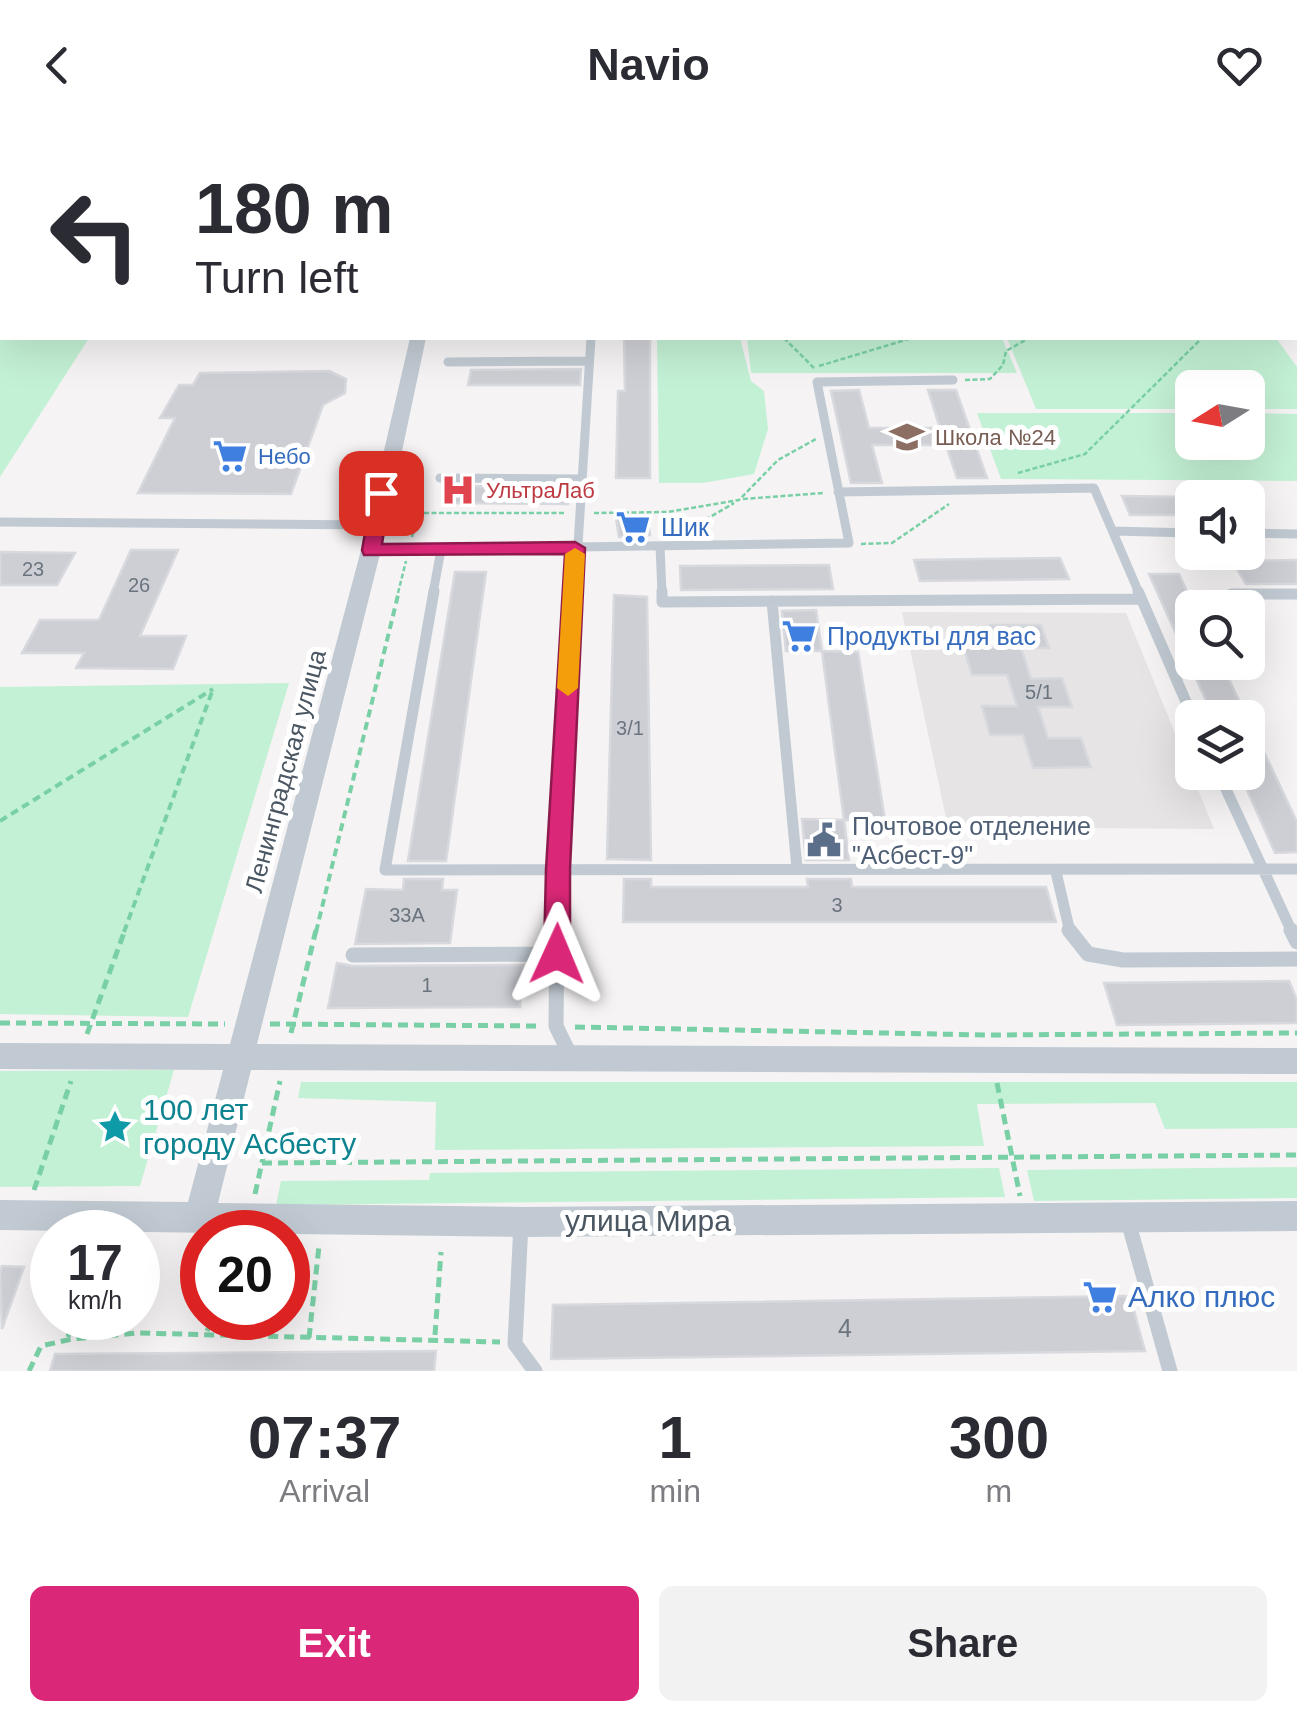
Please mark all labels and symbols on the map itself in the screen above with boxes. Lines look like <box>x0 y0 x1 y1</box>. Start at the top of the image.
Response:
north arrow <box>1175 370 1265 460</box>
school or university icon: Школа №24 <box>888 418 926 456</box>
place label: Школа №24 <box>935 425 1056 450</box>
supermarket icon: Небо <box>211 437 249 475</box>
place label: Небо <box>258 444 311 469</box>
pin <box>339 451 424 536</box>
hospital icon: УльтраЛаб <box>439 471 477 509</box>
place label: УльтраЛаб <box>486 478 595 503</box>
supermarket icon: Шик <box>614 508 652 546</box>
place label: Шик <box>661 513 710 541</box>
house number: 23 <box>22 558 44 580</box>
house number: 26 <box>128 574 150 596</box>
supermarket icon: Продукты для вас <box>780 617 818 655</box>
place label: Продукты для вас <box>827 622 1036 650</box>
street label: Ленинградская улица <box>239 646 331 896</box>
house number: 5/1 <box>1025 681 1053 703</box>
house number: 3/1 <box>616 717 644 739</box>
place label: Почтовое отделение "Асбест-9" <box>852 812 1091 869</box>
public building icon: Почтовое отделение "Асбест-9" <box>805 821 843 859</box>
house number: 3 <box>831 894 843 916</box>
position arrow <box>505 902 609 1006</box>
house number: 33А <box>389 904 425 926</box>
house number: 1 <box>421 974 433 996</box>
place label: 100 лет городу Асбесту <box>143 1093 356 1160</box>
place icon: 100 лет городу Асбесту <box>96 1108 134 1146</box>
street label: улица Мира <box>565 1204 731 1237</box>
speed limit sign: 20 <box>180 1210 310 1340</box>
supermarket icon: Алко плюс <box>1081 1278 1119 1316</box>
place label: Алко плюс <box>1128 1280 1275 1313</box>
house number: 4 <box>838 1314 852 1342</box>

